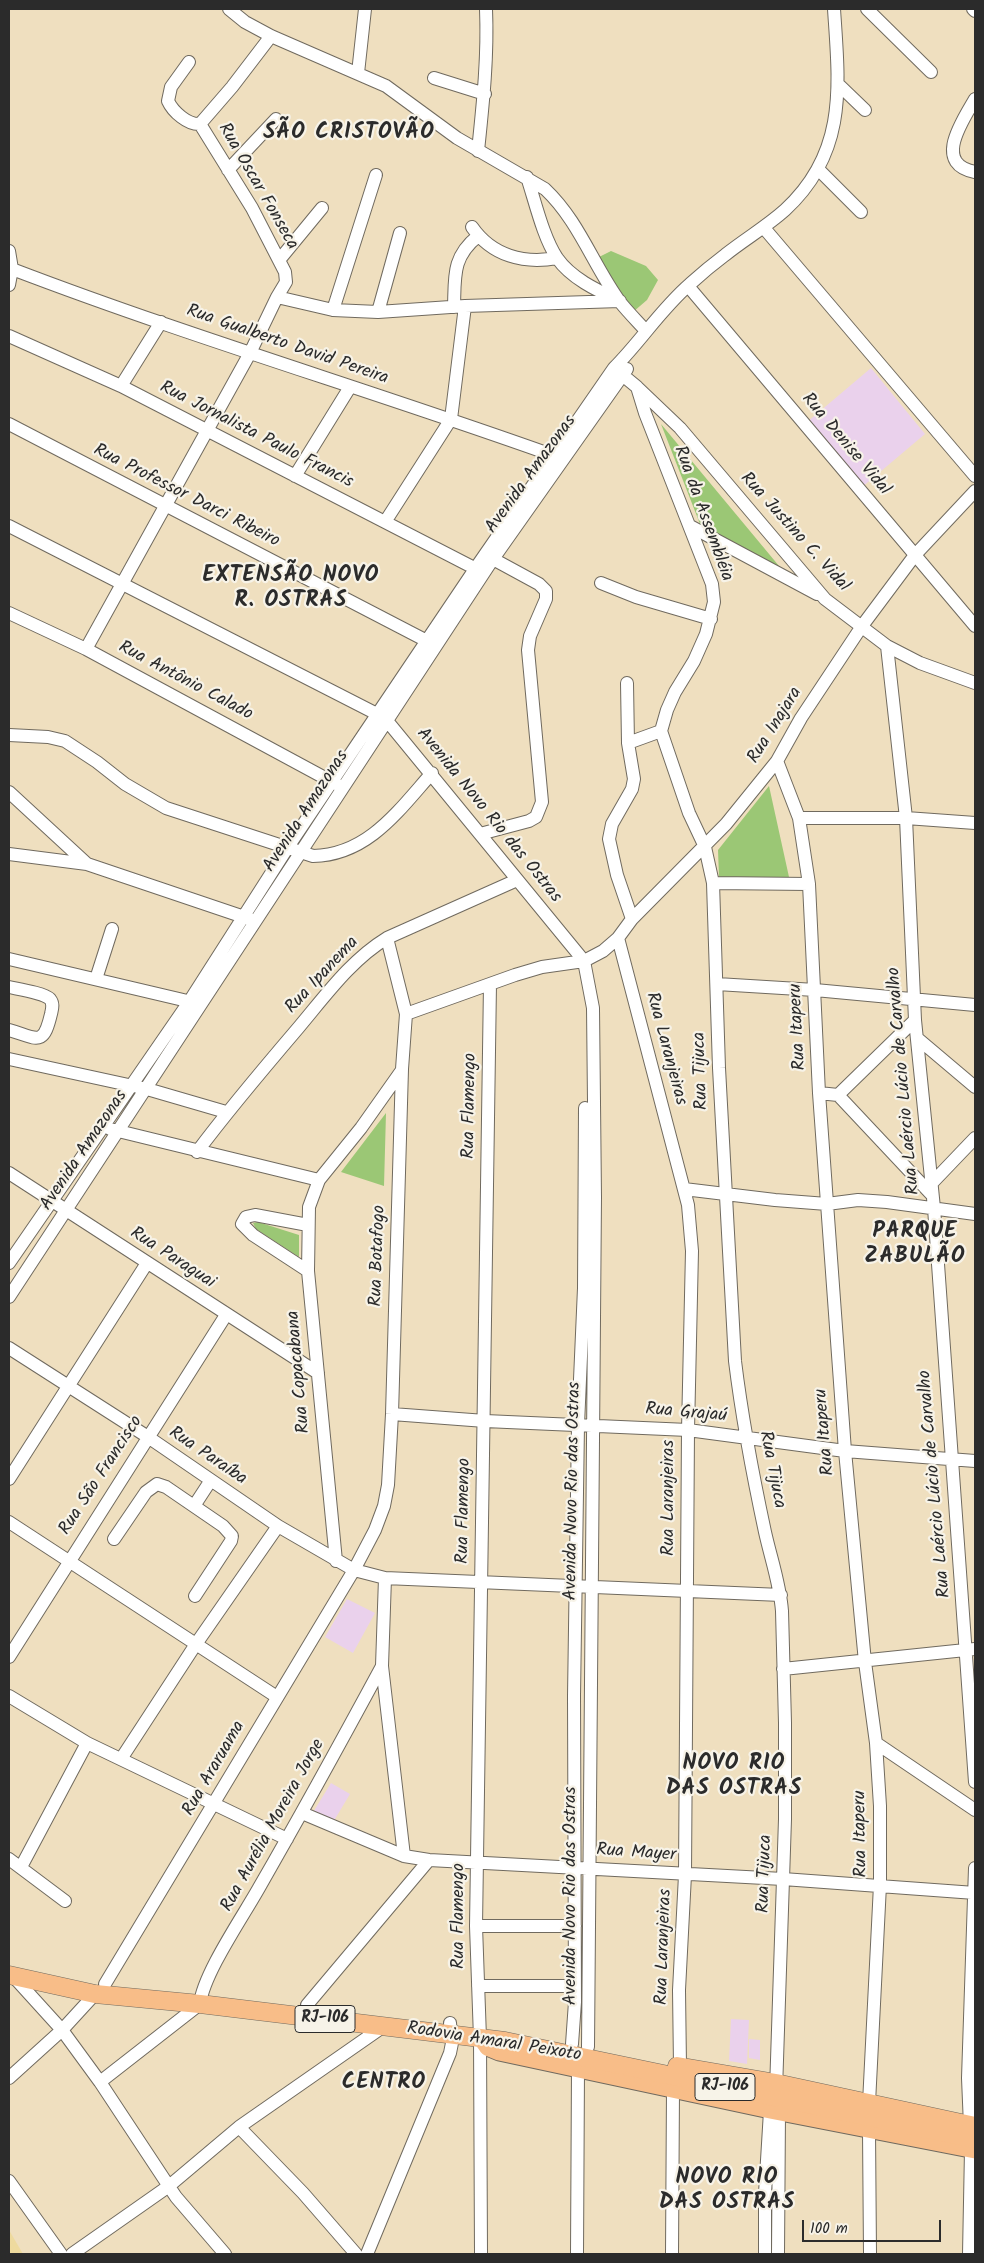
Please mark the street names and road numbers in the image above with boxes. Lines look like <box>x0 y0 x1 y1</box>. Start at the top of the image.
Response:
street label: Rua Oscar Fonseca <box>212 120 302 254</box>
street label: Rua Gualberto David Pereira <box>183 301 391 391</box>
street label: Rua Jornalista Paulo Francis <box>156 378 356 494</box>
street label: Rua Denise Vidal <box>796 389 894 501</box>
street label: Avenida Amazonas <box>482 412 582 538</box>
street label: Rua Professor Darci Ribeiro <box>89 440 283 554</box>
street label: Rua da Assembléia <box>667 443 737 585</box>
street label: Rua Justino C. Vidal <box>735 469 853 597</box>
street label: Rua Antônio Calado <box>114 638 256 726</box>
street label: Rua Inajara <box>744 684 808 768</box>
street label: Avenida Novo Rio das Ostras <box>411 724 565 908</box>
street label: Avenida Amazonas <box>260 747 354 877</box>
street label: Rua Ipanema <box>282 933 364 1019</box>
street label: Rua Laércio Lúcio de Carvalho <box>884 966 926 1196</box>
street label: Rua Itaperu <box>786 983 812 1071</box>
street label: Rua Laranjeiras <box>640 990 690 1108</box>
street label: Rua Tijuca <box>690 1031 714 1111</box>
street label: Rua Flamengo <box>459 1053 483 1159</box>
street label: Avenida Amazonas <box>37 1087 133 1215</box>
street label: Rua Botafogo <box>366 1205 392 1307</box>
street label: Rua Paraguai <box>125 1223 219 1295</box>
street label: Rua Copacabana <box>284 1310 316 1434</box>
street label: Rua Laércio Lúcio de Carvalho <box>915 1369 957 1599</box>
street label: Avenida Novo Rio das Ostras <box>561 1381 587 1601</box>
street label: Rua Itaperu <box>811 1388 841 1476</box>
street label: Rua Grajaú <box>644 1400 728 1428</box>
street label: Rua São Francisco <box>55 1412 149 1540</box>
street label: Rua Paraíba <box>164 1423 250 1491</box>
street label: Rua Tijuca <box>753 1429 789 1511</box>
street label: Rua Laranjeiras <box>659 1440 681 1556</box>
street label: Rua Flamengo <box>453 1458 477 1564</box>
street label: Rua Araruama <box>179 1718 251 1820</box>
street label: Rua Aurélia Moreira Jorge <box>217 1736 331 1916</box>
street label: Avenida Novo Rio das Ostras <box>561 1787 583 2005</box>
street label: Rua Itaperu <box>850 1790 874 1878</box>
street label: Rua Tijuca <box>754 1834 778 1914</box>
street label: Rua Mayer <box>595 1840 677 1868</box>
street label: Rua Flamengo <box>449 1863 471 1969</box>
street label: Rua Laranjeiras <box>652 1889 678 2005</box>
road number: RJ-106 <box>295 2006 355 2032</box>
street label: Rodovia Amaral Peixoto <box>405 2019 583 2067</box>
road number: RJ-106 <box>695 2074 755 2100</box>

